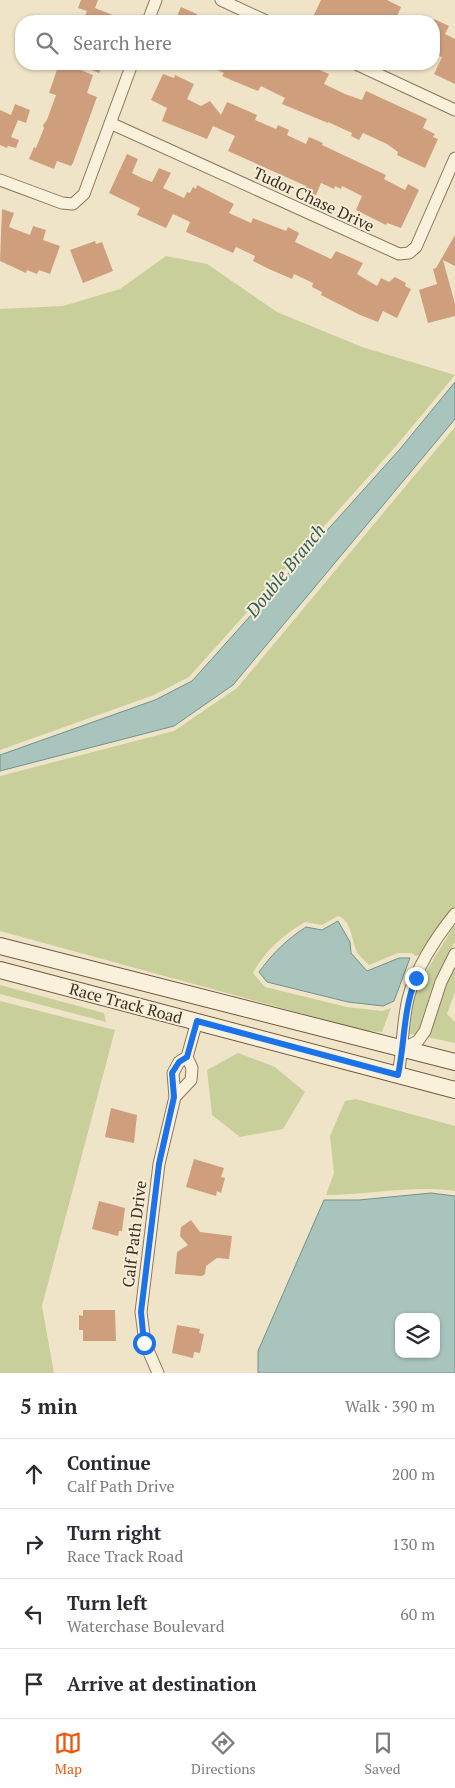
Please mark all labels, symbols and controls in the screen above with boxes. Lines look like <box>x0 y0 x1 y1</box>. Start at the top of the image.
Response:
search box <box>15 15 440 70</box>
icon: search <box>33 29 61 57</box>
text: Search here <box>73 30 172 55</box>
street label: Tudor Chase Drive <box>250 161 378 237</box>
water label: Double Branch <box>239 518 330 622</box>
route end <box>405 967 428 990</box>
street label: Race Track Road <box>67 977 185 1029</box>
street label: Calf Path Drive <box>117 1179 151 1289</box>
map controls <box>395 1313 440 1358</box>
button: layers <box>395 1313 440 1358</box>
route start <box>133 1332 156 1355</box>
text: 5 min <box>20 1392 77 1420</box>
text: Walk · 390 m <box>345 1395 435 1417</box>
text: Continue <box>67 1450 151 1475</box>
icon: ahead <box>20 1460 48 1488</box>
text: 200 m <box>392 1463 435 1485</box>
text: Calf Path Drive <box>67 1475 175 1497</box>
text: Turn right <box>67 1520 161 1545</box>
icon: right <box>20 1530 48 1558</box>
text: 130 m <box>392 1533 435 1555</box>
text: Race Track Road <box>67 1545 183 1567</box>
text: Turn left <box>67 1590 148 1615</box>
icon: left <box>20 1600 48 1628</box>
text: 60 m <box>400 1603 435 1625</box>
text: Waterchase Boulevard <box>67 1615 225 1637</box>
icon: arrive <box>20 1670 48 1698</box>
text: Arrive at destination <box>67 1671 256 1696</box>
tab: Map <box>54 1729 82 1778</box>
tab: Directions <box>191 1729 256 1778</box>
tab: Saved <box>364 1729 401 1778</box>

